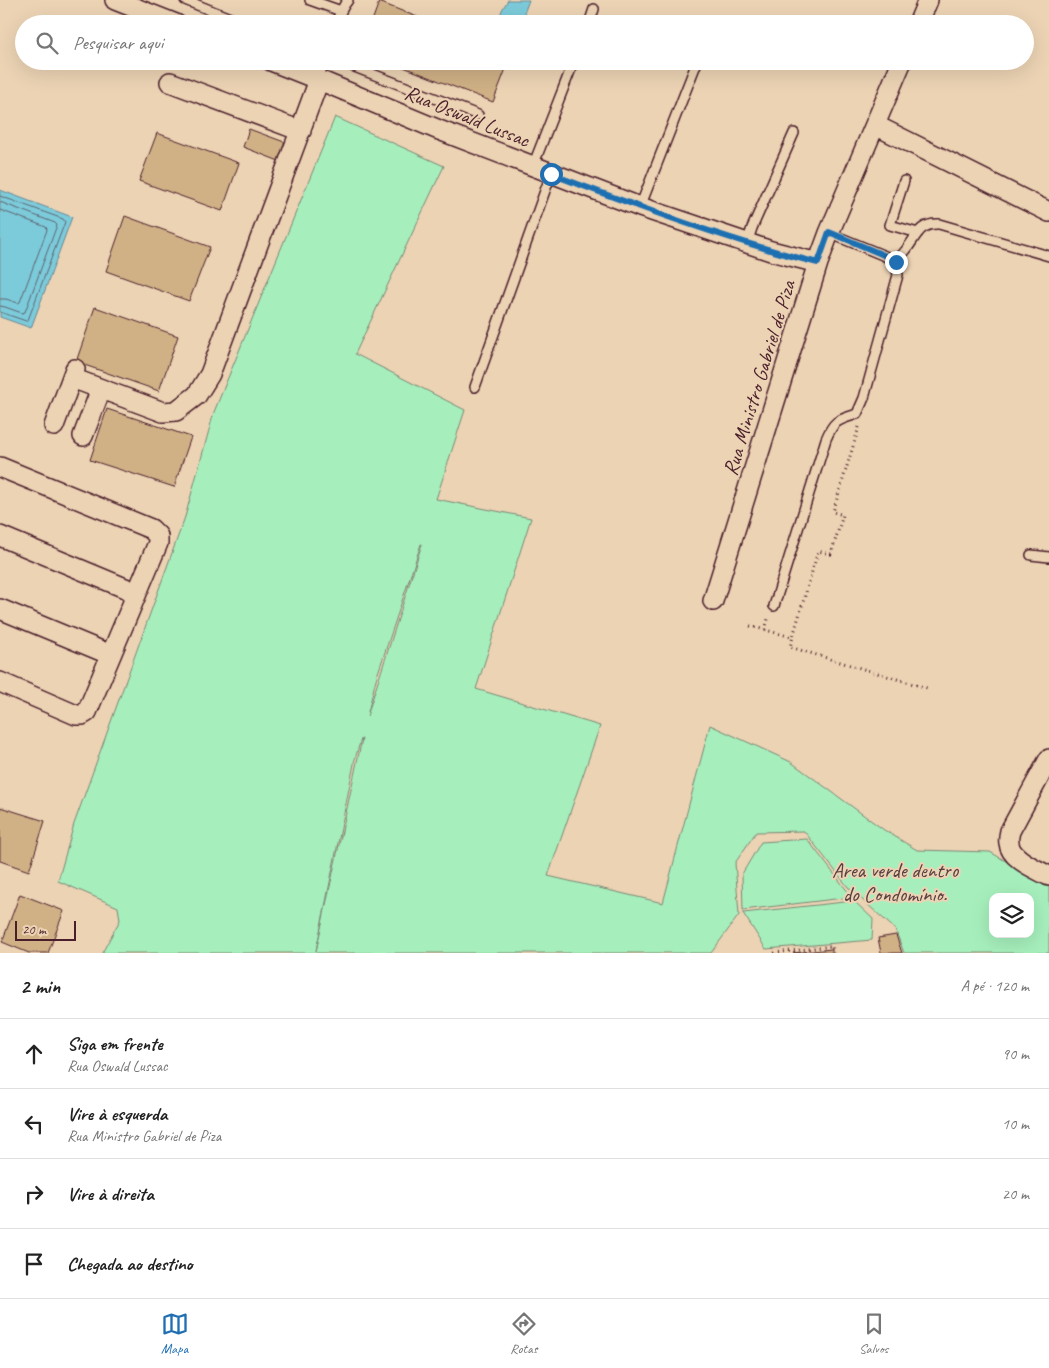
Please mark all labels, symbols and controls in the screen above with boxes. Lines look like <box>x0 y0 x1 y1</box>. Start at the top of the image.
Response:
search box <box>15 15 1034 70</box>
icon: search <box>33 29 61 57</box>
text: Pesquisar aqui <box>73 31 163 55</box>
street label: Rua Oswald Lussac <box>401 79 535 153</box>
route start <box>540 163 563 186</box>
route end <box>885 251 908 274</box>
street label: Rua Ministro Gabriel de Piza <box>717 276 801 479</box>
park label: Area verde dentro do Condomínio. <box>832 857 960 907</box>
map controls <box>989 893 1034 938</box>
button: layers <box>989 893 1034 938</box>
scale bar <box>15 918 76 941</box>
text: 20 m <box>22 921 46 938</box>
text: 2 min <box>20 973 60 999</box>
text: A pé · 120 m <box>961 976 1029 996</box>
text: Siga em frente <box>67 1032 163 1056</box>
icon: ahead <box>20 1040 48 1068</box>
text: 90 m <box>1002 1044 1029 1064</box>
text: Rua Oswald Lussac <box>67 1056 168 1076</box>
text: Vire à esquerda <box>67 1102 167 1126</box>
icon: left <box>20 1110 48 1138</box>
text: 10 m <box>1002 1114 1029 1134</box>
text: Rua Ministro Gabriel de Piza <box>67 1126 221 1146</box>
icon: right <box>20 1180 48 1208</box>
text: Vire à direita <box>67 1182 154 1206</box>
text: 20 m <box>1002 1184 1029 1204</box>
icon: arrive <box>20 1250 48 1278</box>
text: Chegada ao destino <box>67 1252 193 1276</box>
tab: Mapa <box>161 1310 189 1357</box>
tab: Rotas <box>510 1310 538 1357</box>
tab: Salvos <box>859 1310 888 1357</box>

